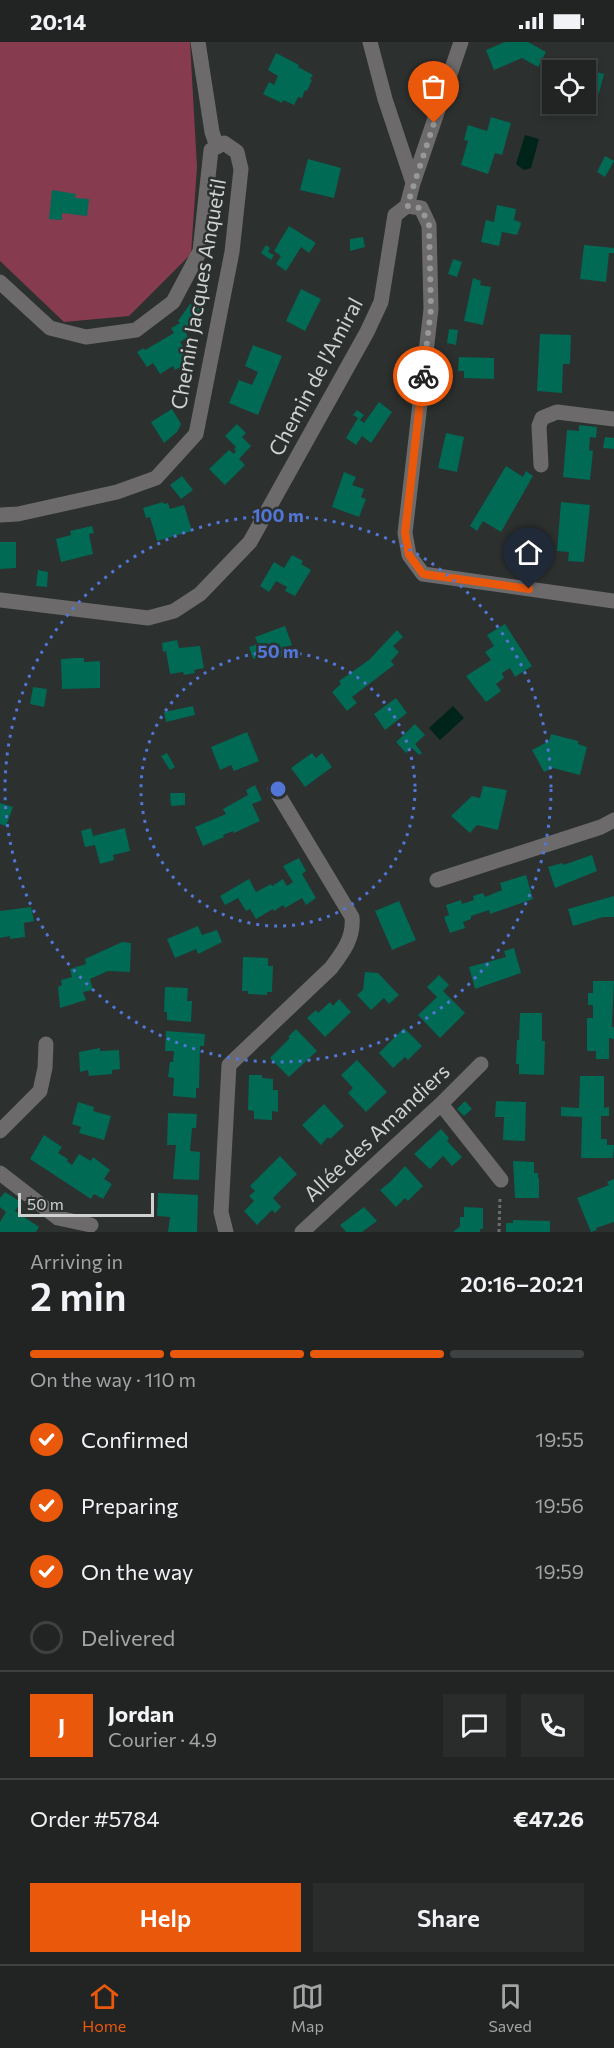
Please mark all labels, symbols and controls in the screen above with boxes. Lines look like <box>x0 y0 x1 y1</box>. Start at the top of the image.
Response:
text: 20:14 <box>30 8 86 35</box>
map controls <box>542 60 596 114</box>
button: locate <box>542 60 596 114</box>
pin <box>408 61 459 123</box>
icon: bag <box>417 70 450 103</box>
street label: Chemin Jacques Anquetil <box>165 176 230 411</box>
street label: Chemin de l'Amiral <box>262 293 367 460</box>
courier <box>393 346 453 406</box>
icon: bike <box>407 360 440 393</box>
text: 100 m <box>252 504 304 526</box>
pin <box>503 527 554 589</box>
icon: home <box>512 536 545 569</box>
text: 50 m <box>257 640 299 662</box>
centre of rings <box>268 779 288 799</box>
street label: Allée des Amandiers <box>298 1058 454 1206</box>
scale bar <box>18 1190 154 1218</box>
text: 50 m <box>27 1194 64 1213</box>
text: Arriving in <box>30 1249 123 1273</box>
text: 20:16–20:21 <box>460 1270 584 1297</box>
text: 2 min <box>30 1271 127 1319</box>
text: On the way · 110 m <box>30 1367 196 1391</box>
icon: check <box>30 1423 63 1456</box>
text: Confirmed <box>81 1426 188 1453</box>
text: 19:55 <box>536 1427 584 1451</box>
icon: check <box>30 1489 63 1522</box>
text: Preparing <box>81 1492 178 1519</box>
text: 19:56 <box>535 1493 584 1517</box>
icon: check <box>30 1555 63 1588</box>
text: On the way <box>81 1558 193 1585</box>
text: 19:59 <box>535 1559 584 1583</box>
text: Delivered <box>81 1624 175 1651</box>
button: chat <box>443 1694 506 1757</box>
button: phone <box>521 1694 584 1757</box>
text: Jordan <box>108 1700 174 1727</box>
text: J <box>58 1712 65 1739</box>
text: Courier · 4.9 <box>108 1727 217 1751</box>
text: Order #5784 <box>30 1805 159 1832</box>
text: €47.26 <box>513 1805 584 1832</box>
button: Help <box>30 1883 301 1952</box>
button: Share <box>313 1883 584 1952</box>
tab: Home <box>82 1980 126 2035</box>
tab: Map <box>291 1980 324 2035</box>
tab: Saved <box>488 1980 532 2035</box>

